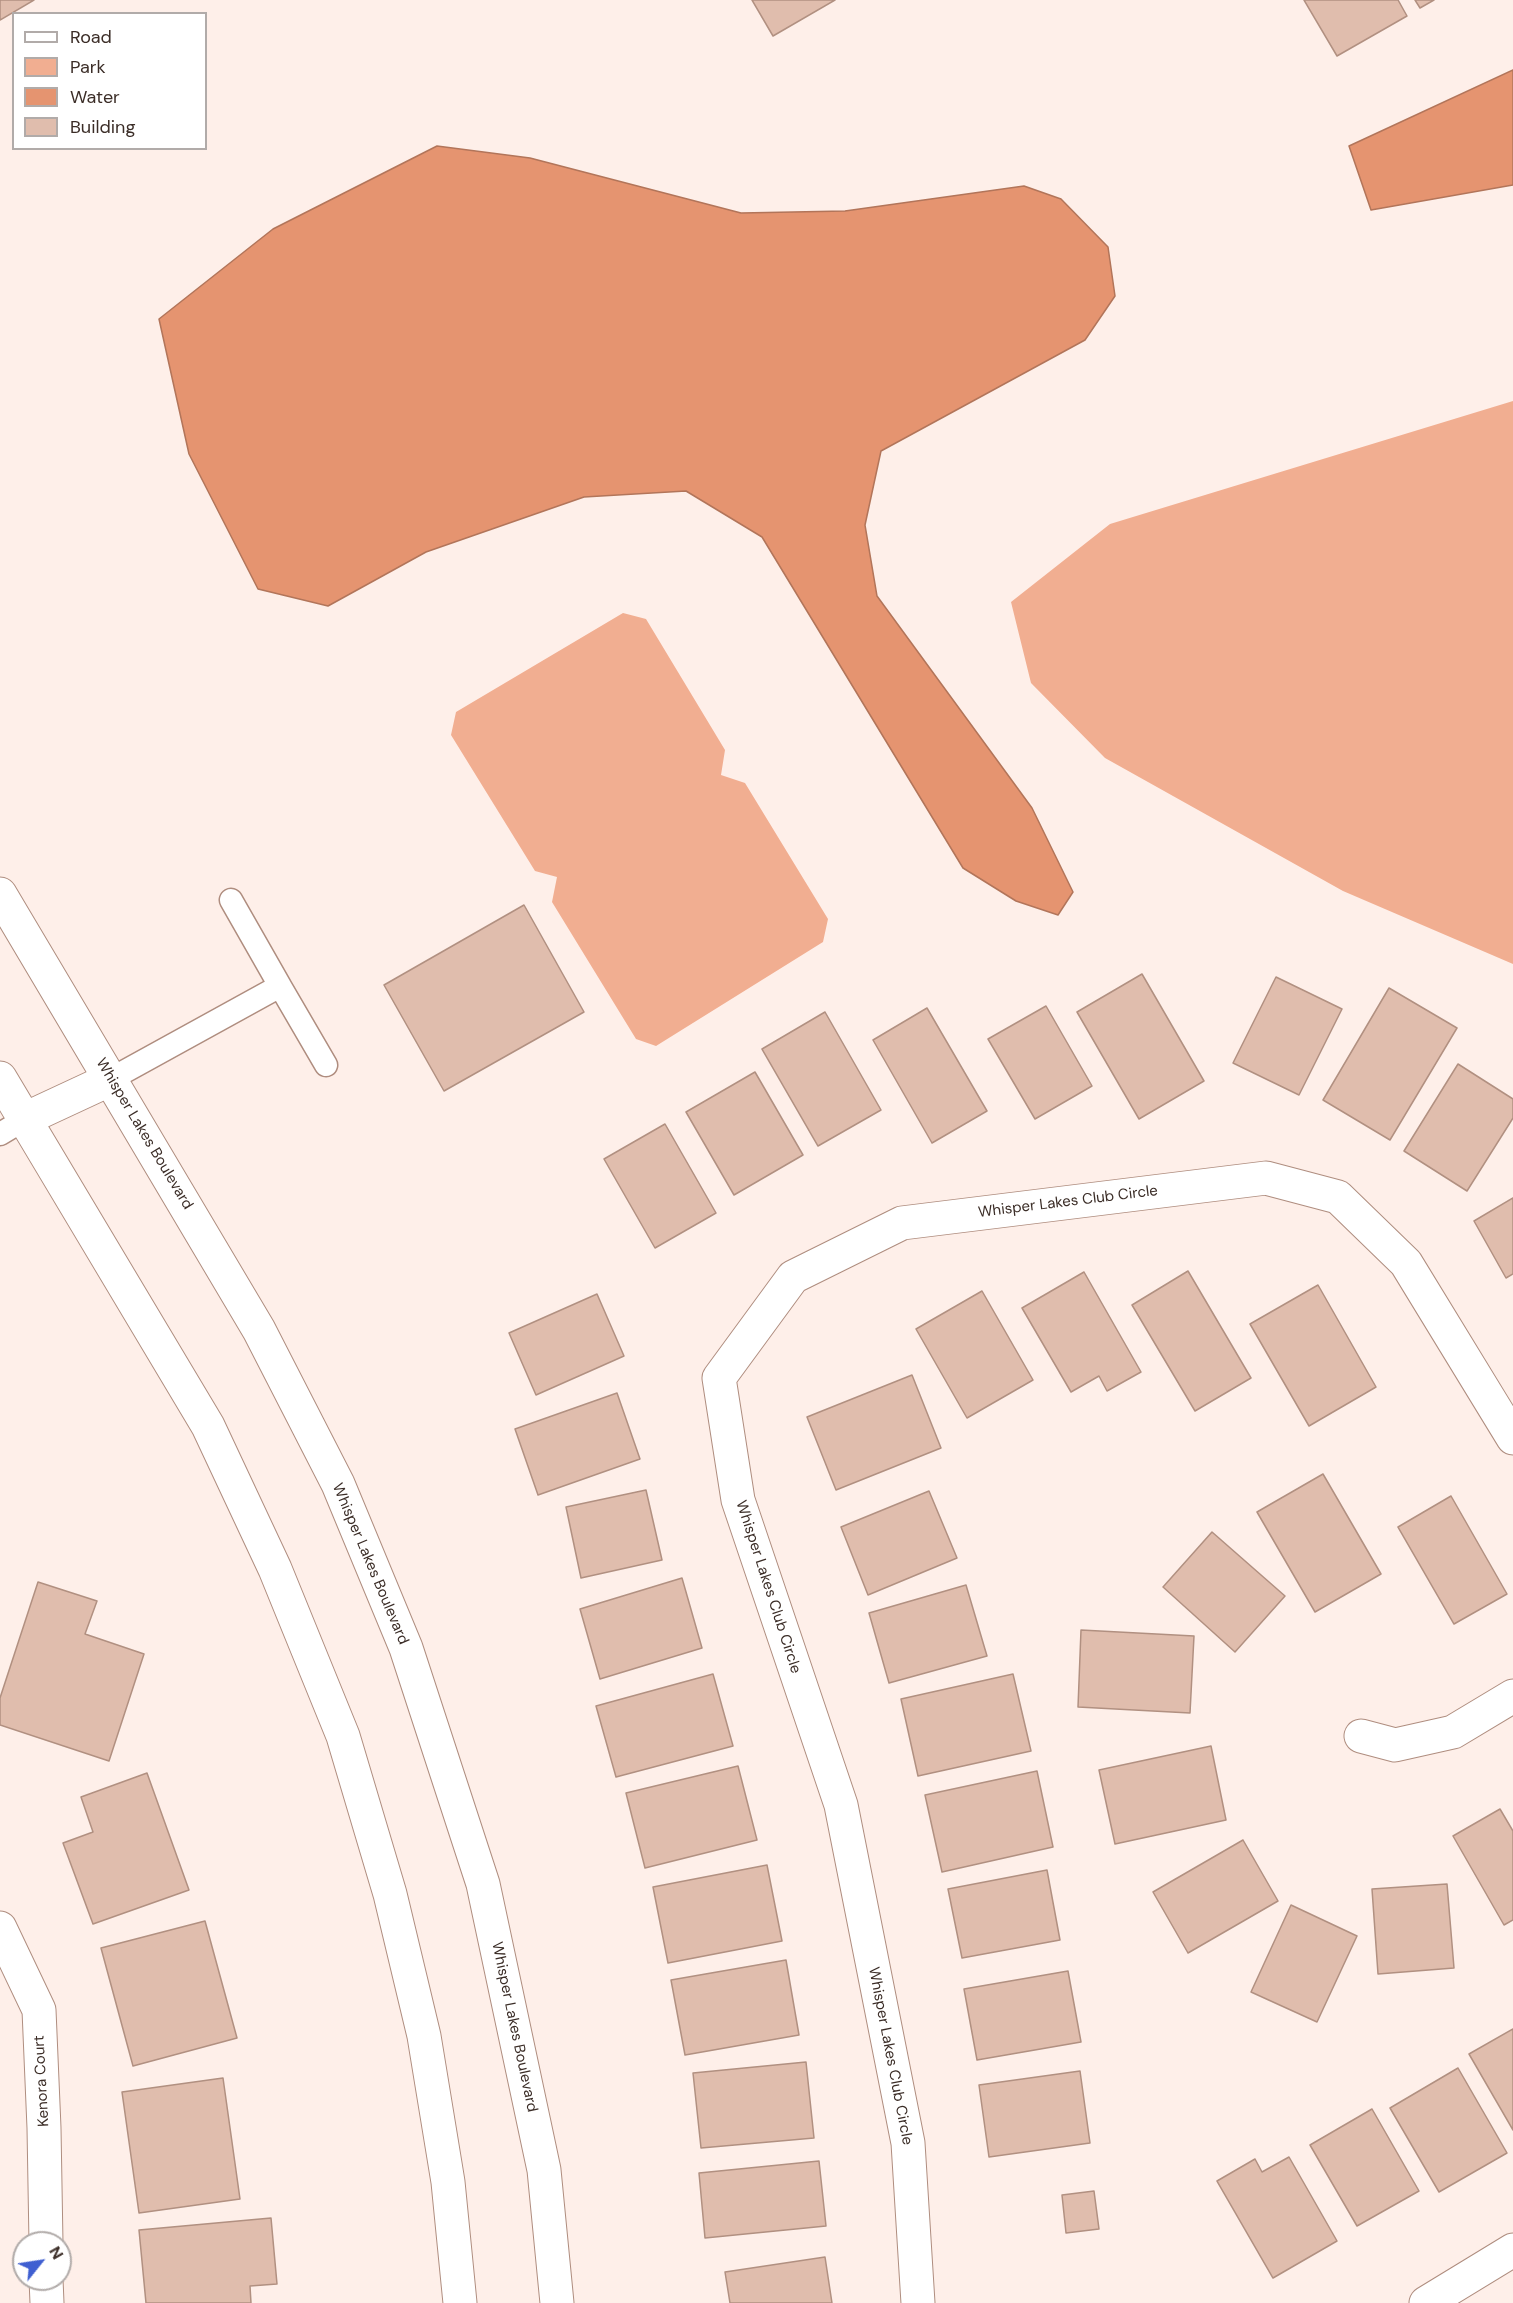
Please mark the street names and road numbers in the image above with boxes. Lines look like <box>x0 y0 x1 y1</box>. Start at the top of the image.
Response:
street label: Whisper Lakes Boulevard <box>92 1055 196 1213</box>
street label: Whisper Lakes Club Circle <box>977 1182 1159 1222</box>
street label: Whisper Lakes Boulevard <box>328 1481 412 1647</box>
street label: Whisper Lakes Club Circle <box>731 1498 805 1676</box>
street label: Whisper Lakes Boulevard <box>487 1940 541 2114</box>
street label: Whisper Lakes Club Circle <box>864 1965 916 2147</box>
street label: Kenora Court <box>31 2035 53 2127</box>

